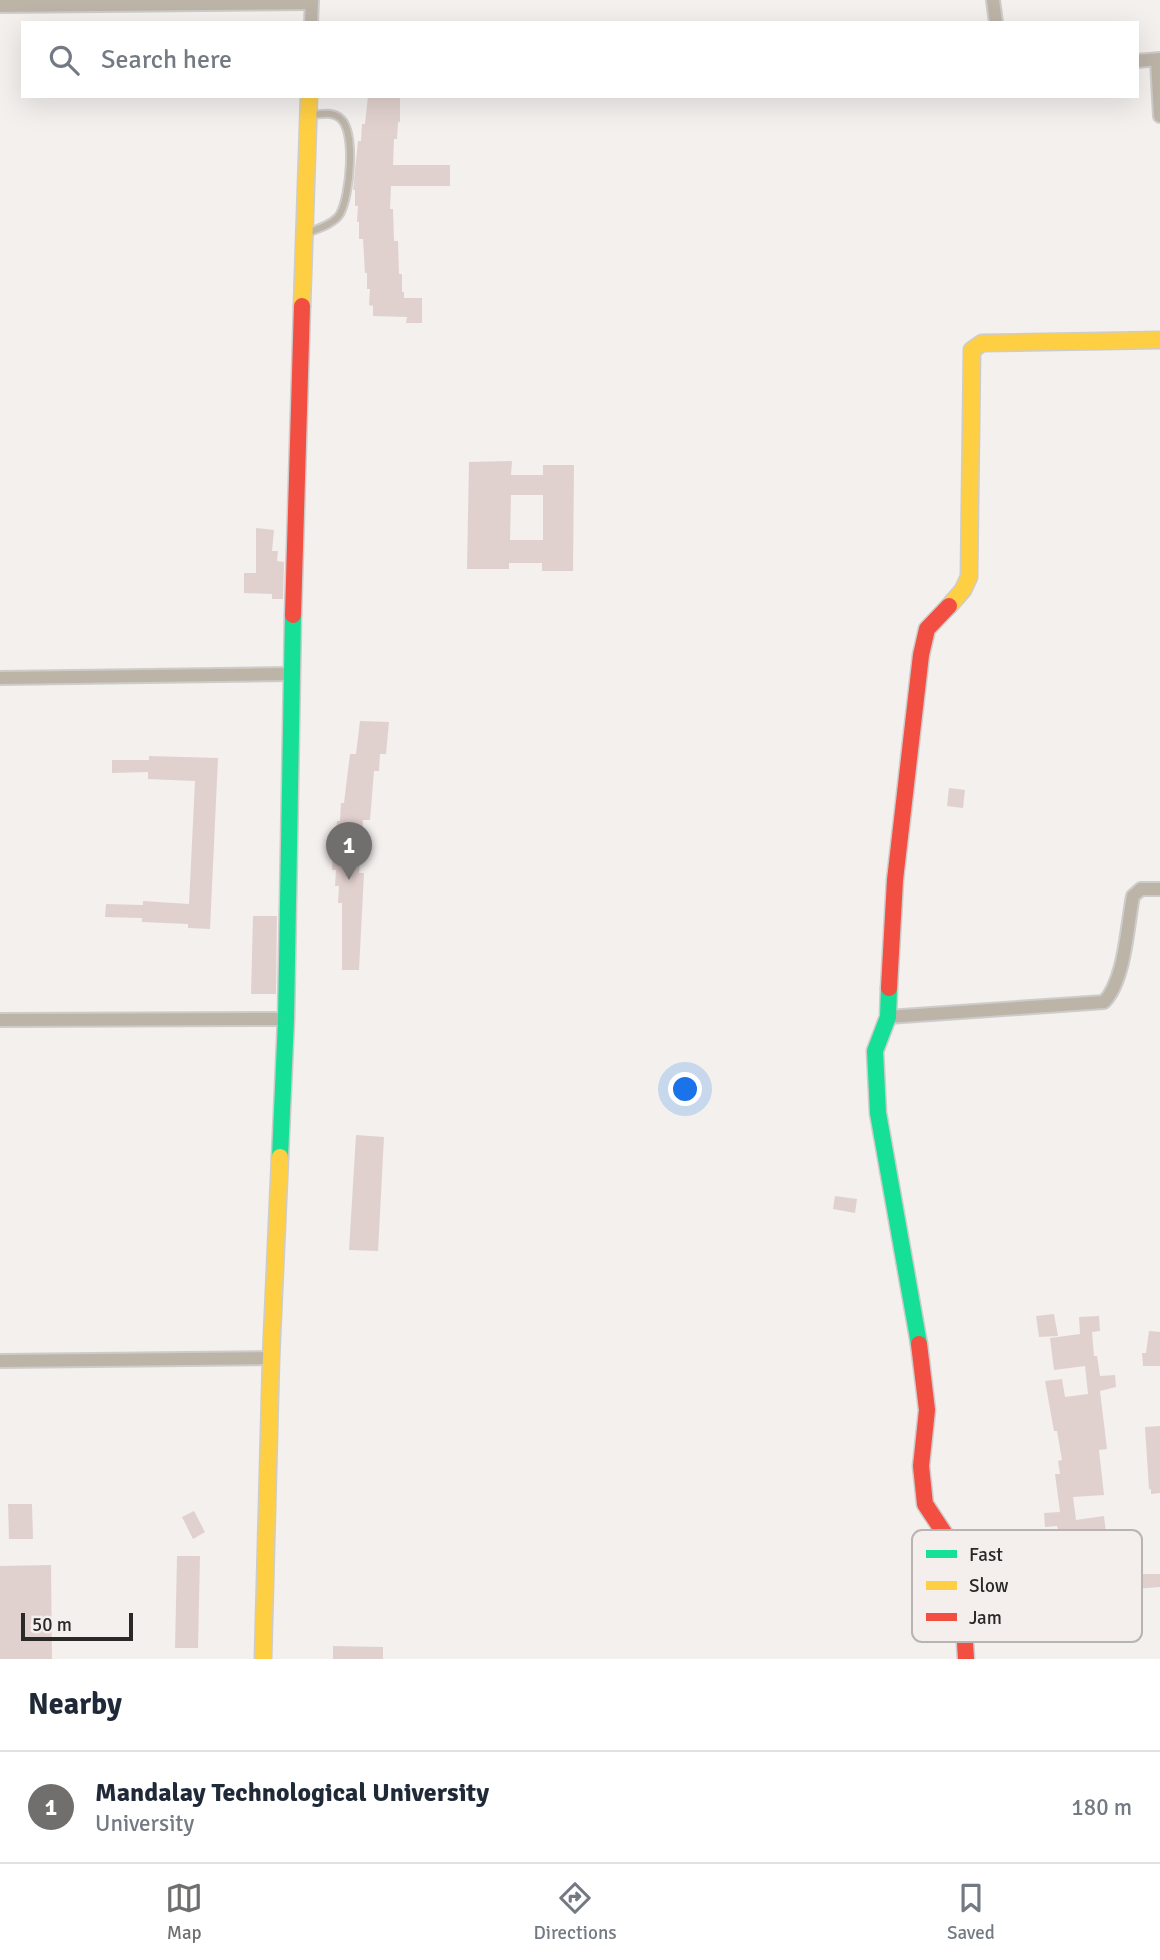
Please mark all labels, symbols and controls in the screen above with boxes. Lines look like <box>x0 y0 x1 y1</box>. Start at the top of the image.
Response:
search box <box>21 21 1139 98</box>
icon: search <box>45 41 83 79</box>
text: Search here <box>101 44 232 76</box>
pin: 1 <box>326 822 372 880</box>
your location <box>668 1072 702 1106</box>
legend <box>912 1530 1142 1642</box>
text: Fast <box>969 1543 1003 1567</box>
text: Slow <box>969 1574 1009 1598</box>
text: Jam <box>969 1606 1002 1630</box>
scale bar <box>21 1610 133 1642</box>
text: 50 m <box>32 1613 72 1637</box>
text: Nearby <box>28 1686 122 1723</box>
text: Mandalay Technological University <box>95 1777 489 1809</box>
text: 1 <box>45 1793 57 1822</box>
text: 180 m <box>1071 1793 1132 1822</box>
text: University <box>95 1809 194 1838</box>
tab: Map <box>165 1879 203 1945</box>
tab: Directions <box>534 1879 617 1945</box>
tab: Saved <box>947 1879 995 1945</box>

